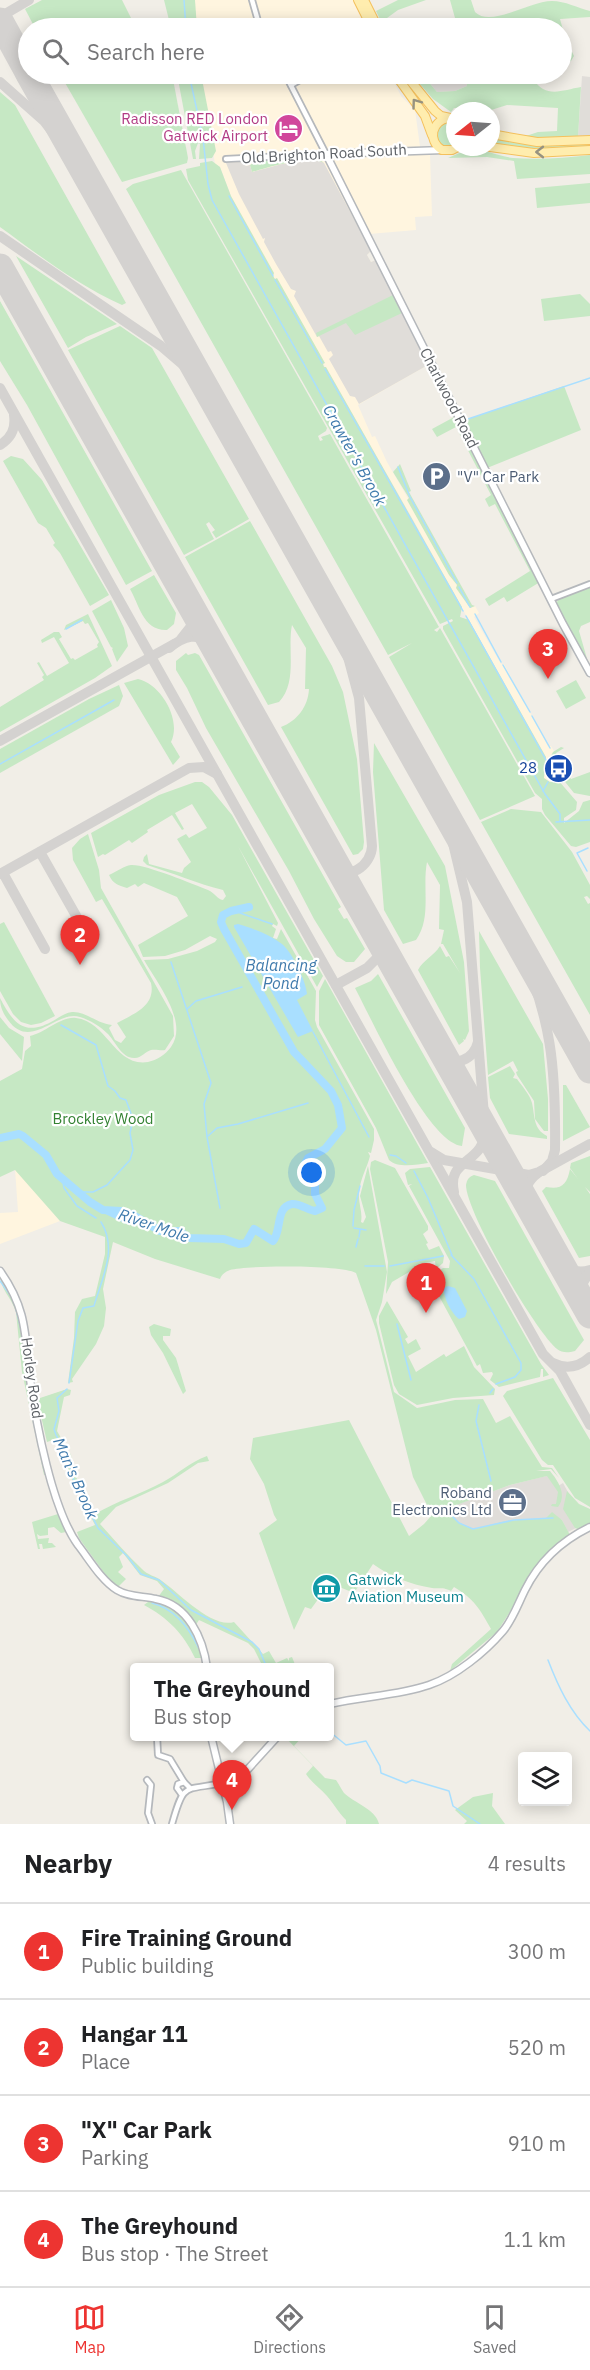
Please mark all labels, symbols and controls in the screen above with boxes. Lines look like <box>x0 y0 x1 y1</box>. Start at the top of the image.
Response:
search box <box>18 18 572 84</box>
icon: search <box>39 35 72 68</box>
text: Search here <box>87 37 205 66</box>
one-way arrow <box>412 99 423 110</box>
north arrow <box>446 102 500 156</box>
place label: Radisson RED London Gatwick Airport <box>121 109 268 145</box>
hotel icon: Radisson RED London Gatwick Airport <box>273 112 305 144</box>
street label: Old Brighton Road South <box>241 140 407 167</box>
one-way arrow <box>535 146 544 158</box>
street label: Charlwood Road <box>416 344 483 451</box>
water label: Crawter's Brook <box>319 401 391 510</box>
parking icon: "V" Car Park <box>420 461 452 493</box>
place label: "V" Car Park <box>457 467 539 486</box>
pin: 3 <box>528 630 568 679</box>
bus stop icon: 28 <box>542 752 574 784</box>
place label: 28 <box>519 758 537 777</box>
pin: 2 <box>60 916 100 965</box>
water label: Balancing Pond <box>245 955 317 993</box>
park label: Brockley Wood <box>53 1109 153 1128</box>
your location <box>297 1158 326 1187</box>
water label: River Mole <box>116 1204 192 1246</box>
pin: 1 <box>406 1264 446 1313</box>
street label: Horley Road <box>17 1336 48 1420</box>
water label: Man's Brook <box>49 1434 103 1522</box>
place label: Roband Electronics Ltd <box>392 1483 492 1519</box>
office icon: Roband Electronics Ltd <box>497 1486 529 1518</box>
place label: Gatwick Aviation Museum <box>348 1570 464 1606</box>
museum icon: Gatwick Aviation Museum <box>311 1573 343 1605</box>
popup <box>130 1663 334 1741</box>
text: The Greyhound <box>153 1674 311 1703</box>
text: Bus stop <box>153 1703 232 1730</box>
map controls <box>518 1752 572 1806</box>
button: layers <box>518 1752 572 1806</box>
pin: 4 <box>212 1760 252 1810</box>
text: Nearby <box>24 1846 112 1880</box>
text: 4 results <box>488 1850 566 1877</box>
text: Fire Training Ground <box>81 1923 292 1952</box>
text: 1 <box>38 1938 50 1965</box>
text: 300 m <box>508 1938 566 1965</box>
text: Public building <box>81 1952 213 1979</box>
text: Hangar 11 <box>81 2019 188 2048</box>
text: 2 <box>38 2034 50 2061</box>
text: 520 m <box>508 2034 566 2061</box>
text: Place <box>81 2048 130 2075</box>
text: "X" Car Park <box>81 2115 212 2144</box>
text: 3 <box>38 2130 50 2157</box>
text: 910 m <box>508 2130 566 2157</box>
text: Parking <box>81 2144 148 2171</box>
text: The Greyhound <box>81 2211 238 2240</box>
text: 4 <box>38 2226 50 2253</box>
text: 1.1 km <box>504 2226 566 2253</box>
text: Bus stop · The Street <box>81 2240 269 2267</box>
tab: Map <box>73 2301 106 2357</box>
tab: Directions <box>253 2301 326 2357</box>
tab: Saved <box>473 2301 517 2357</box>

